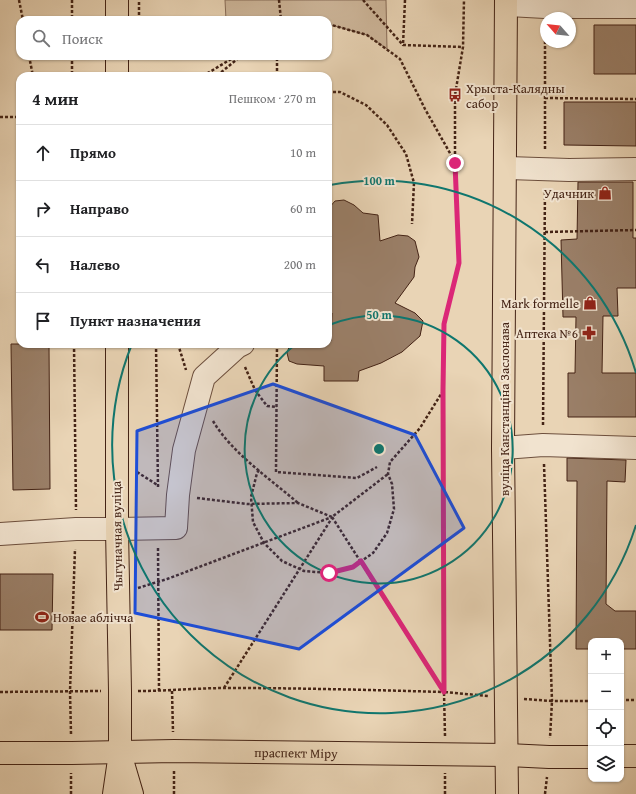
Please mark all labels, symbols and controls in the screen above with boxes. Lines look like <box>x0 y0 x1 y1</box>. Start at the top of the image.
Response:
north arrow <box>540 12 576 48</box>
search box <box>16 16 332 60</box>
icon: search <box>30 27 52 49</box>
text: Поиск <box>62 28 103 49</box>
place label: Хрыста-Калядны сабор <box>466 79 565 113</box>
text: 4 мин <box>32 86 78 111</box>
bus stop icon: Хрыста-Калядны сабор <box>447 87 463 103</box>
text: Пешком · 270 m <box>229 89 316 108</box>
icon: ahead <box>32 142 54 164</box>
text: Прямо <box>70 142 116 163</box>
text: 10 m <box>290 143 316 162</box>
route end <box>446 154 464 172</box>
text: 100 m <box>363 172 396 189</box>
place label: Удачник <box>544 184 594 203</box>
shop icon: Удачник <box>597 185 613 201</box>
icon: right <box>32 198 54 220</box>
text: Направо <box>70 198 129 219</box>
text: 60 m <box>290 199 316 218</box>
icon: left <box>32 254 54 276</box>
text: Налево <box>70 254 120 275</box>
text: 200 m <box>284 255 316 274</box>
place label: Mark formelle <box>501 294 579 313</box>
shop icon: Mark formelle <box>582 295 598 311</box>
text: 50 m <box>366 306 392 323</box>
icon: arrive <box>32 310 54 332</box>
text: Пункт назначения <box>70 310 201 331</box>
street label: вуліца Канстанціна Заслонава <box>495 321 514 496</box>
place label: Аптека №6 <box>516 324 578 343</box>
pharmacy icon: Аптека №6 <box>581 325 597 341</box>
centre of rings <box>372 442 386 456</box>
street label: Чыгуначная вуліца <box>107 480 127 591</box>
route start <box>320 564 338 582</box>
place label: Новае аблічча <box>53 608 134 627</box>
sports icon: Новае аблічча <box>34 609 50 625</box>
map controls <box>588 638 624 782</box>
button: + <box>588 638 624 674</box>
button: − <box>588 674 624 710</box>
button: locate <box>588 710 624 746</box>
street label: праспект Міру <box>254 742 338 762</box>
button: layers <box>588 746 624 782</box>

